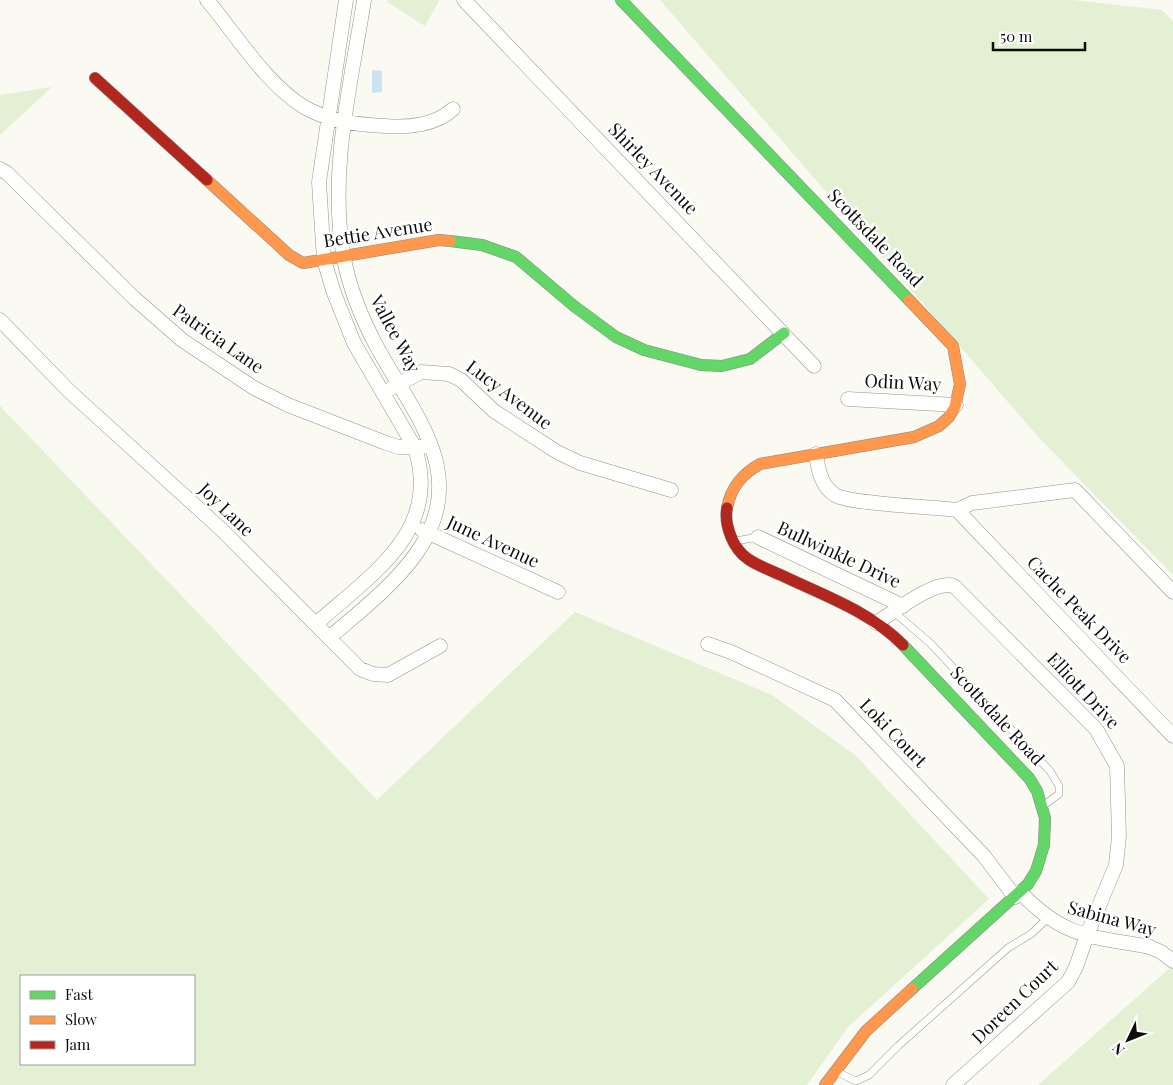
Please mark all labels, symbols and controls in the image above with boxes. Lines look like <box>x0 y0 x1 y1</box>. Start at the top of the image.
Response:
scale bar <box>993 20 1086 52</box>
text: 50 m <box>1000 26 1033 46</box>
street label: Shirley Avenue <box>604 117 704 219</box>
street label: Scottsdale Road <box>823 183 929 292</box>
street label: Bettie Avenue <box>322 212 434 252</box>
street label: Vallee Way <box>365 290 426 377</box>
street label: Patricia Lane <box>168 298 269 378</box>
street label: Lucy Avenue <box>462 354 557 434</box>
street label: Odin Way <box>864 368 942 396</box>
street label: Joy Lane <box>193 476 259 541</box>
street label: June Avenue <box>442 509 543 573</box>
street label: Bullwinkle Drive <box>774 515 905 593</box>
street label: Cache Peak Drive <box>1022 550 1137 668</box>
street label: Elliott Drive <box>1042 647 1125 734</box>
street label: Scottsdale Road <box>946 661 1050 770</box>
street label: Loki Court <box>855 693 933 772</box>
street label: Sabina Way <box>1065 895 1159 941</box>
street label: Doreen Court <box>966 954 1063 1048</box>
legend <box>20 975 195 1065</box>
text: Fast <box>65 984 94 1004</box>
text: Slow <box>65 1009 97 1029</box>
north arrow <box>1103 1015 1153 1065</box>
text: Jam <box>64 1034 91 1054</box>
text: N <box>1108 1039 1129 1059</box>

